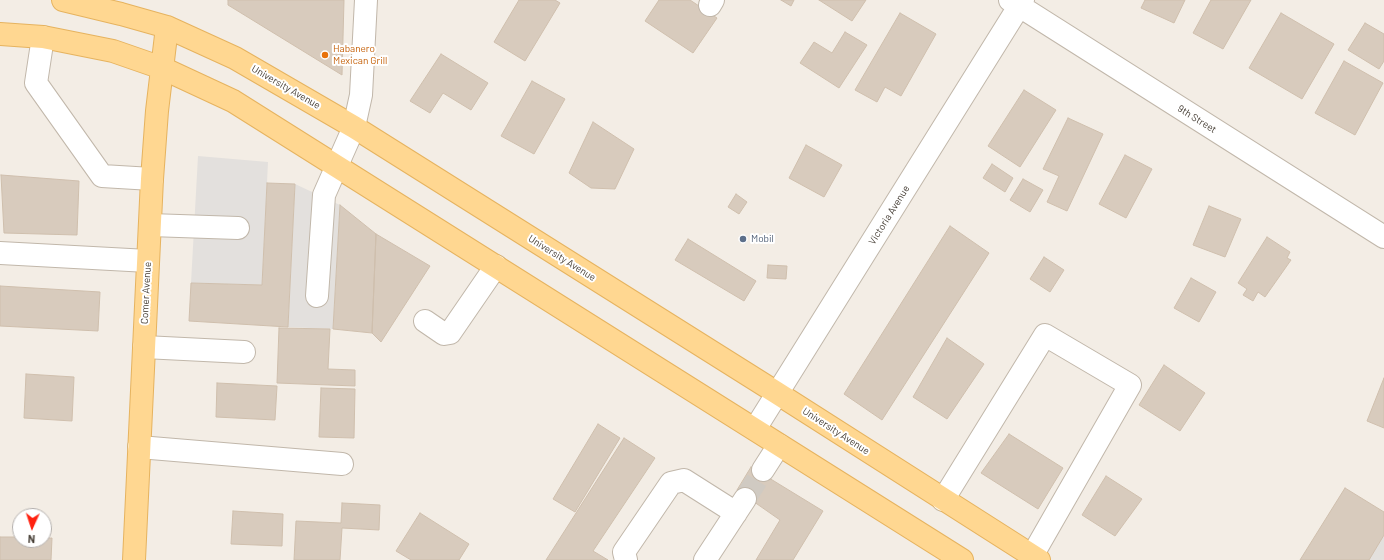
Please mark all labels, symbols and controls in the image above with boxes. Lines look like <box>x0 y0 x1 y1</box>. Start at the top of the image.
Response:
place label: Habanero Mexican Grill <box>333 43 387 66</box>
marker: Habanero Mexican Grill <box>320 50 330 60</box>
street label: University Avenue <box>250 62 322 112</box>
street label: 9th Street <box>1175 102 1219 136</box>
street label: Victoria Avenue <box>866 183 912 247</box>
street label: University Avenue <box>526 232 598 284</box>
place label: Mobil <box>751 233 774 245</box>
marker: Mobil <box>738 234 748 244</box>
street label: Comer Avenue <box>138 261 154 325</box>
street label: University Avenue <box>800 405 872 457</box>
north arrow <box>12 508 52 548</box>
text: N <box>27 533 35 546</box>

